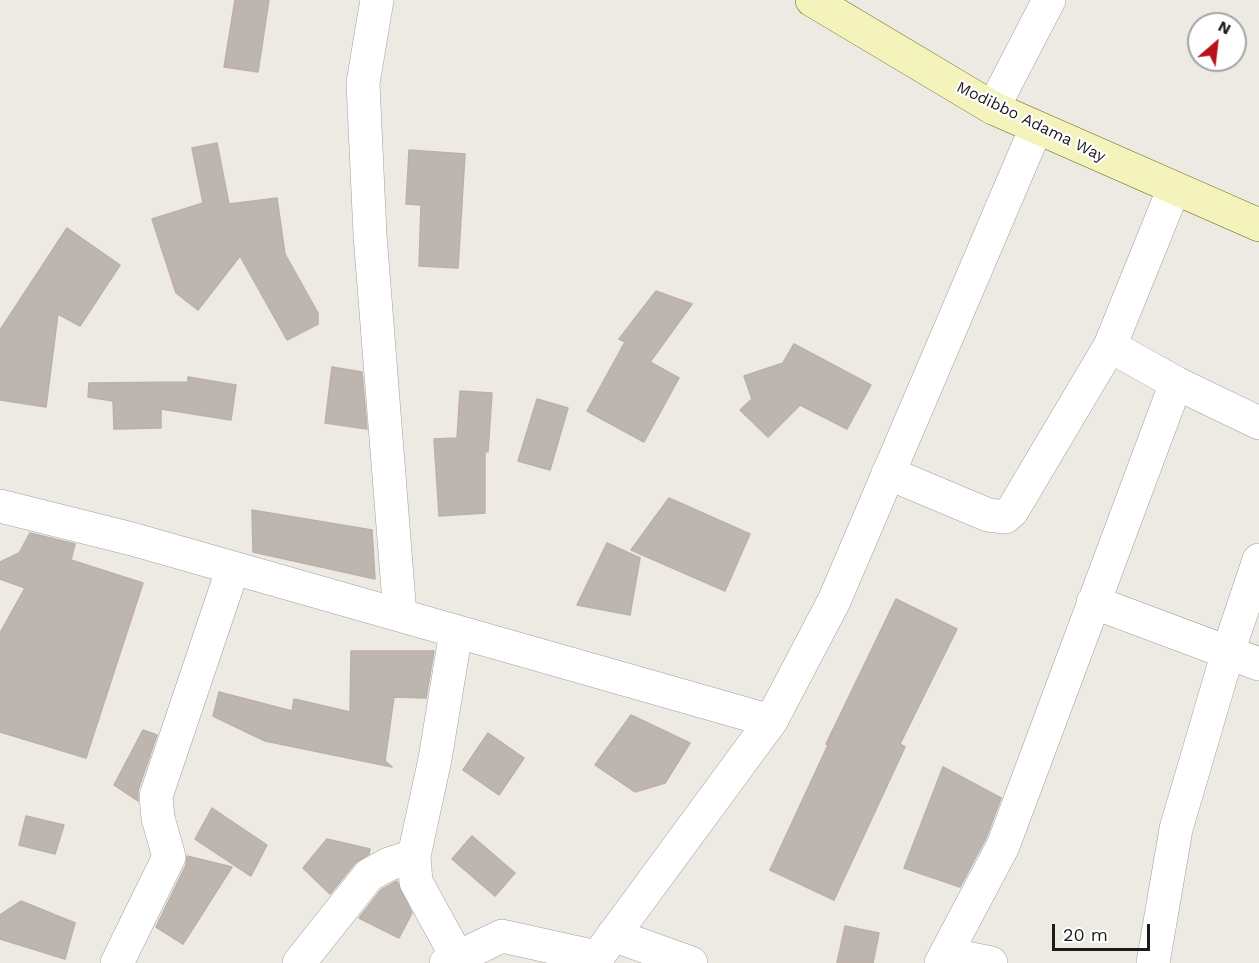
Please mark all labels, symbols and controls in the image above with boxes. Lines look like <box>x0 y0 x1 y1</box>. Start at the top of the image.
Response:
north arrow <box>1187 12 1247 72</box>
text: N <box>1215 16 1234 39</box>
street label: Modibbo Adama Way <box>953 78 1109 166</box>
scale bar <box>1055 912 1152 950</box>
text: 20 m <box>1063 924 1108 945</box>

